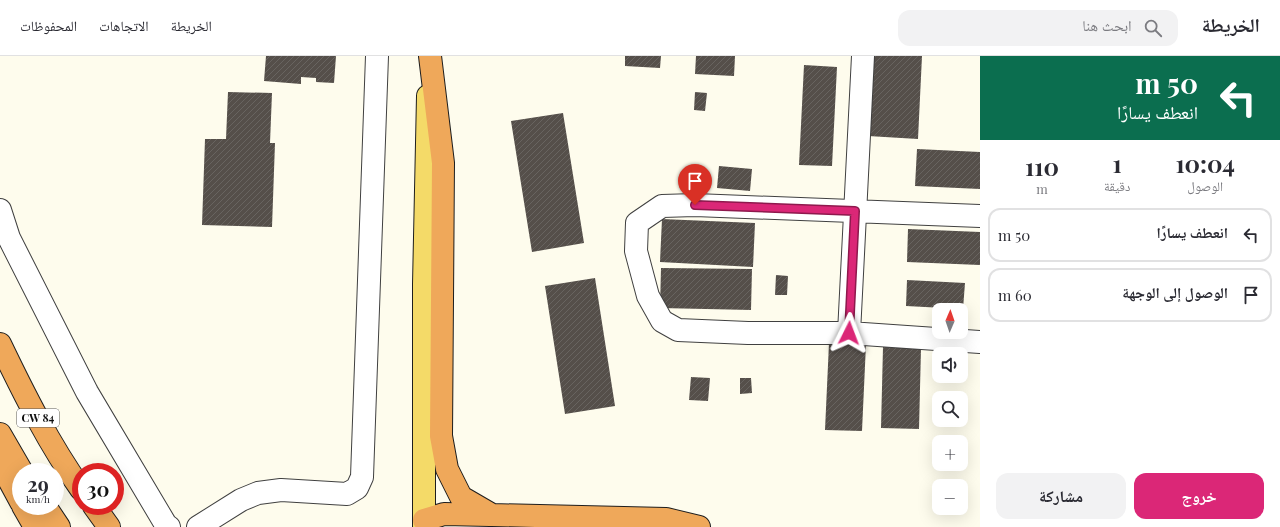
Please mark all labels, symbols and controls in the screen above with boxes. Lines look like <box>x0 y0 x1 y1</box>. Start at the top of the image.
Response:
search box <box>898 10 1178 46</box>
text: الخريطة <box>1202 11 1260 37</box>
text: ابحث هنا <box>1082 15 1132 35</box>
text: المحفوظات <box>20 16 77 35</box>
text: الاتجاهات <box>99 16 149 35</box>
text: الخريطة <box>171 16 212 35</box>
icon: search <box>1142 17 1164 39</box>
text: 50 m <box>1135 64 1198 101</box>
icon: left <box>1212 72 1264 124</box>
text: انعطف يسارًا <box>1117 100 1198 124</box>
text: 1 <box>1113 147 1122 179</box>
text: 10:04 <box>1175 147 1235 179</box>
text: 110 <box>1025 150 1059 182</box>
pin <box>678 164 712 205</box>
icon: arrive <box>684 170 706 192</box>
text: دقيقة <box>1104 177 1130 194</box>
text: الوصول <box>1187 177 1223 194</box>
text: m <box>1036 180 1048 197</box>
text: انعطف يسارًا <box>1156 222 1228 242</box>
icon: left <box>1240 224 1262 246</box>
text: 50 m <box>998 225 1030 245</box>
text: الوصول إلى الوجهة <box>1122 282 1228 302</box>
icon: arrive <box>1240 284 1262 306</box>
text: 60 m <box>998 285 1032 305</box>
north arrow <box>932 303 968 339</box>
map controls <box>932 303 968 515</box>
position arrow <box>828 312 870 354</box>
button: sound <box>932 347 968 383</box>
button: search <box>932 391 968 427</box>
road number: CW 84 <box>17 409 59 427</box>
button: + <box>932 435 968 471</box>
speed limit sign: 30 <box>72 463 124 515</box>
text: 29 <box>27 470 49 497</box>
button: مشاركة <box>996 473 1126 519</box>
button: خروج <box>1134 473 1264 519</box>
button: − <box>932 479 968 515</box>
text: km/h <box>26 492 50 506</box>

